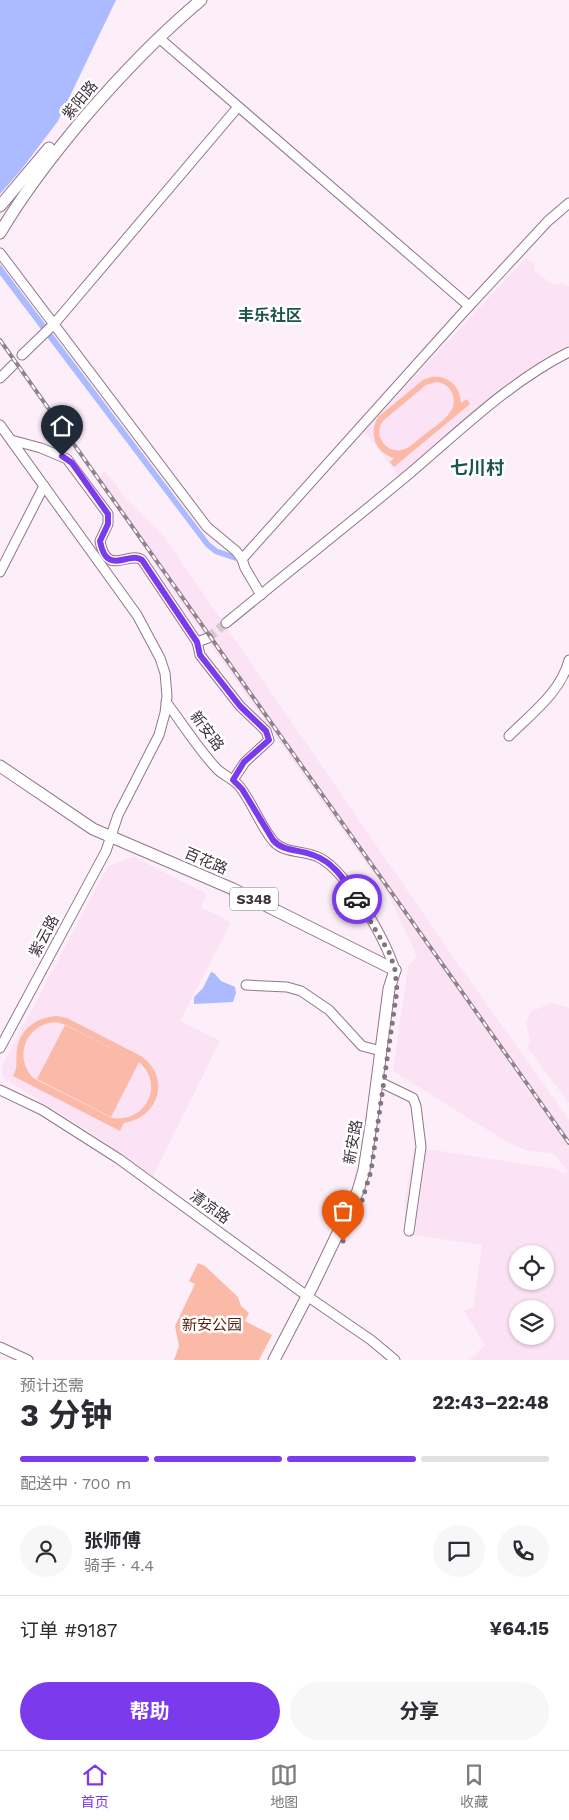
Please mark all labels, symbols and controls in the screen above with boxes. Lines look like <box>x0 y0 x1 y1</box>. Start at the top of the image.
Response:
street label: 紫阳路 <box>59 77 101 123</box>
district label: 丰乐社区 <box>238 306 302 325</box>
pin <box>41 405 83 456</box>
icon: home <box>48 412 76 440</box>
district label: 七川村 <box>450 457 504 478</box>
street label: 新安路 <box>186 708 228 754</box>
street label: 百花路 <box>182 844 230 878</box>
courier <box>332 874 382 924</box>
icon: car <box>343 885 371 913</box>
road number: S348 <box>230 888 278 911</box>
street label: 紫云路 <box>25 912 63 960</box>
street label: 新安路 <box>340 1118 366 1166</box>
street label: 清凉路 <box>187 1186 233 1228</box>
pin <box>322 1190 364 1241</box>
icon: bag <box>329 1197 357 1225</box>
map controls <box>509 1245 554 1345</box>
button: locate <box>509 1245 554 1290</box>
button: layers <box>509 1300 554 1345</box>
park label: 新安公园 <box>182 1316 242 1334</box>
text: 预计还需 <box>20 1376 84 1395</box>
text: 22:43–22:48 <box>432 1391 549 1414</box>
text: 3 分钟 <box>20 1396 112 1434</box>
text: 配送中 · 700 m <box>20 1474 131 1493</box>
button: person <box>20 1525 72 1577</box>
button: chat <box>433 1525 485 1577</box>
button: phone <box>497 1525 549 1577</box>
text: 张师傅 <box>84 1529 141 1552</box>
text: 骑手 · 4.4 <box>84 1556 154 1575</box>
text: ¥64.15 <box>490 1617 549 1640</box>
text: 订单 #9187 <box>20 1619 117 1642</box>
button: 帮助 <box>20 1682 280 1740</box>
button: 分享 <box>290 1682 549 1740</box>
tab: 首页 <box>81 1761 109 1811</box>
tab: 地图 <box>270 1761 298 1811</box>
tab: 收藏 <box>460 1761 488 1811</box>

